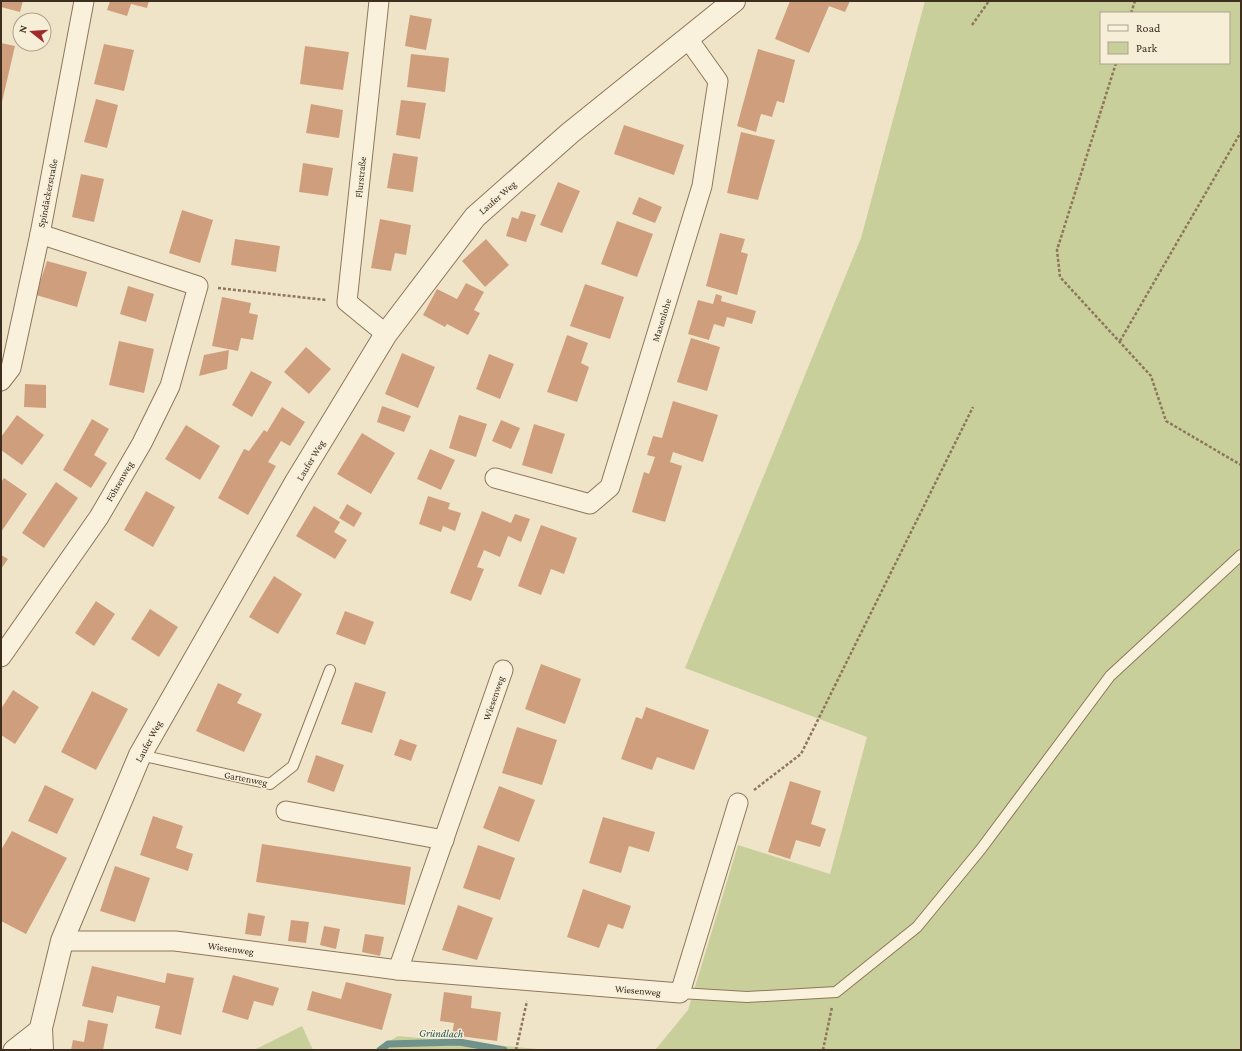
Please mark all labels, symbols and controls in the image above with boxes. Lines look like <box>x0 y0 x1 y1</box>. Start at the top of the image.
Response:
north arrow <box>12 12 52 52</box>
legend <box>1100 12 1230 64</box>
text: Road <box>1136 21 1161 35</box>
text: N <box>16 23 29 34</box>
text: Park <box>1136 41 1158 55</box>
street label: Flurstraße <box>353 155 368 198</box>
street label: Spindäckerstraße <box>35 157 60 228</box>
street label: Laufer Weg <box>476 178 518 217</box>
street label: Maxenlohe <box>650 297 673 343</box>
street label: Laufer Weg <box>294 438 327 483</box>
street label: Föhrenweg <box>104 459 135 503</box>
street label: Wiesenweg <box>481 674 506 722</box>
street label: Laufer Weg <box>133 718 164 764</box>
street label: Gartenweg <box>223 769 269 788</box>
street label: Wiesenweg <box>207 940 255 957</box>
street label: Wiesenweg <box>614 983 662 998</box>
water label: Gründlach <box>419 1027 463 1039</box>

